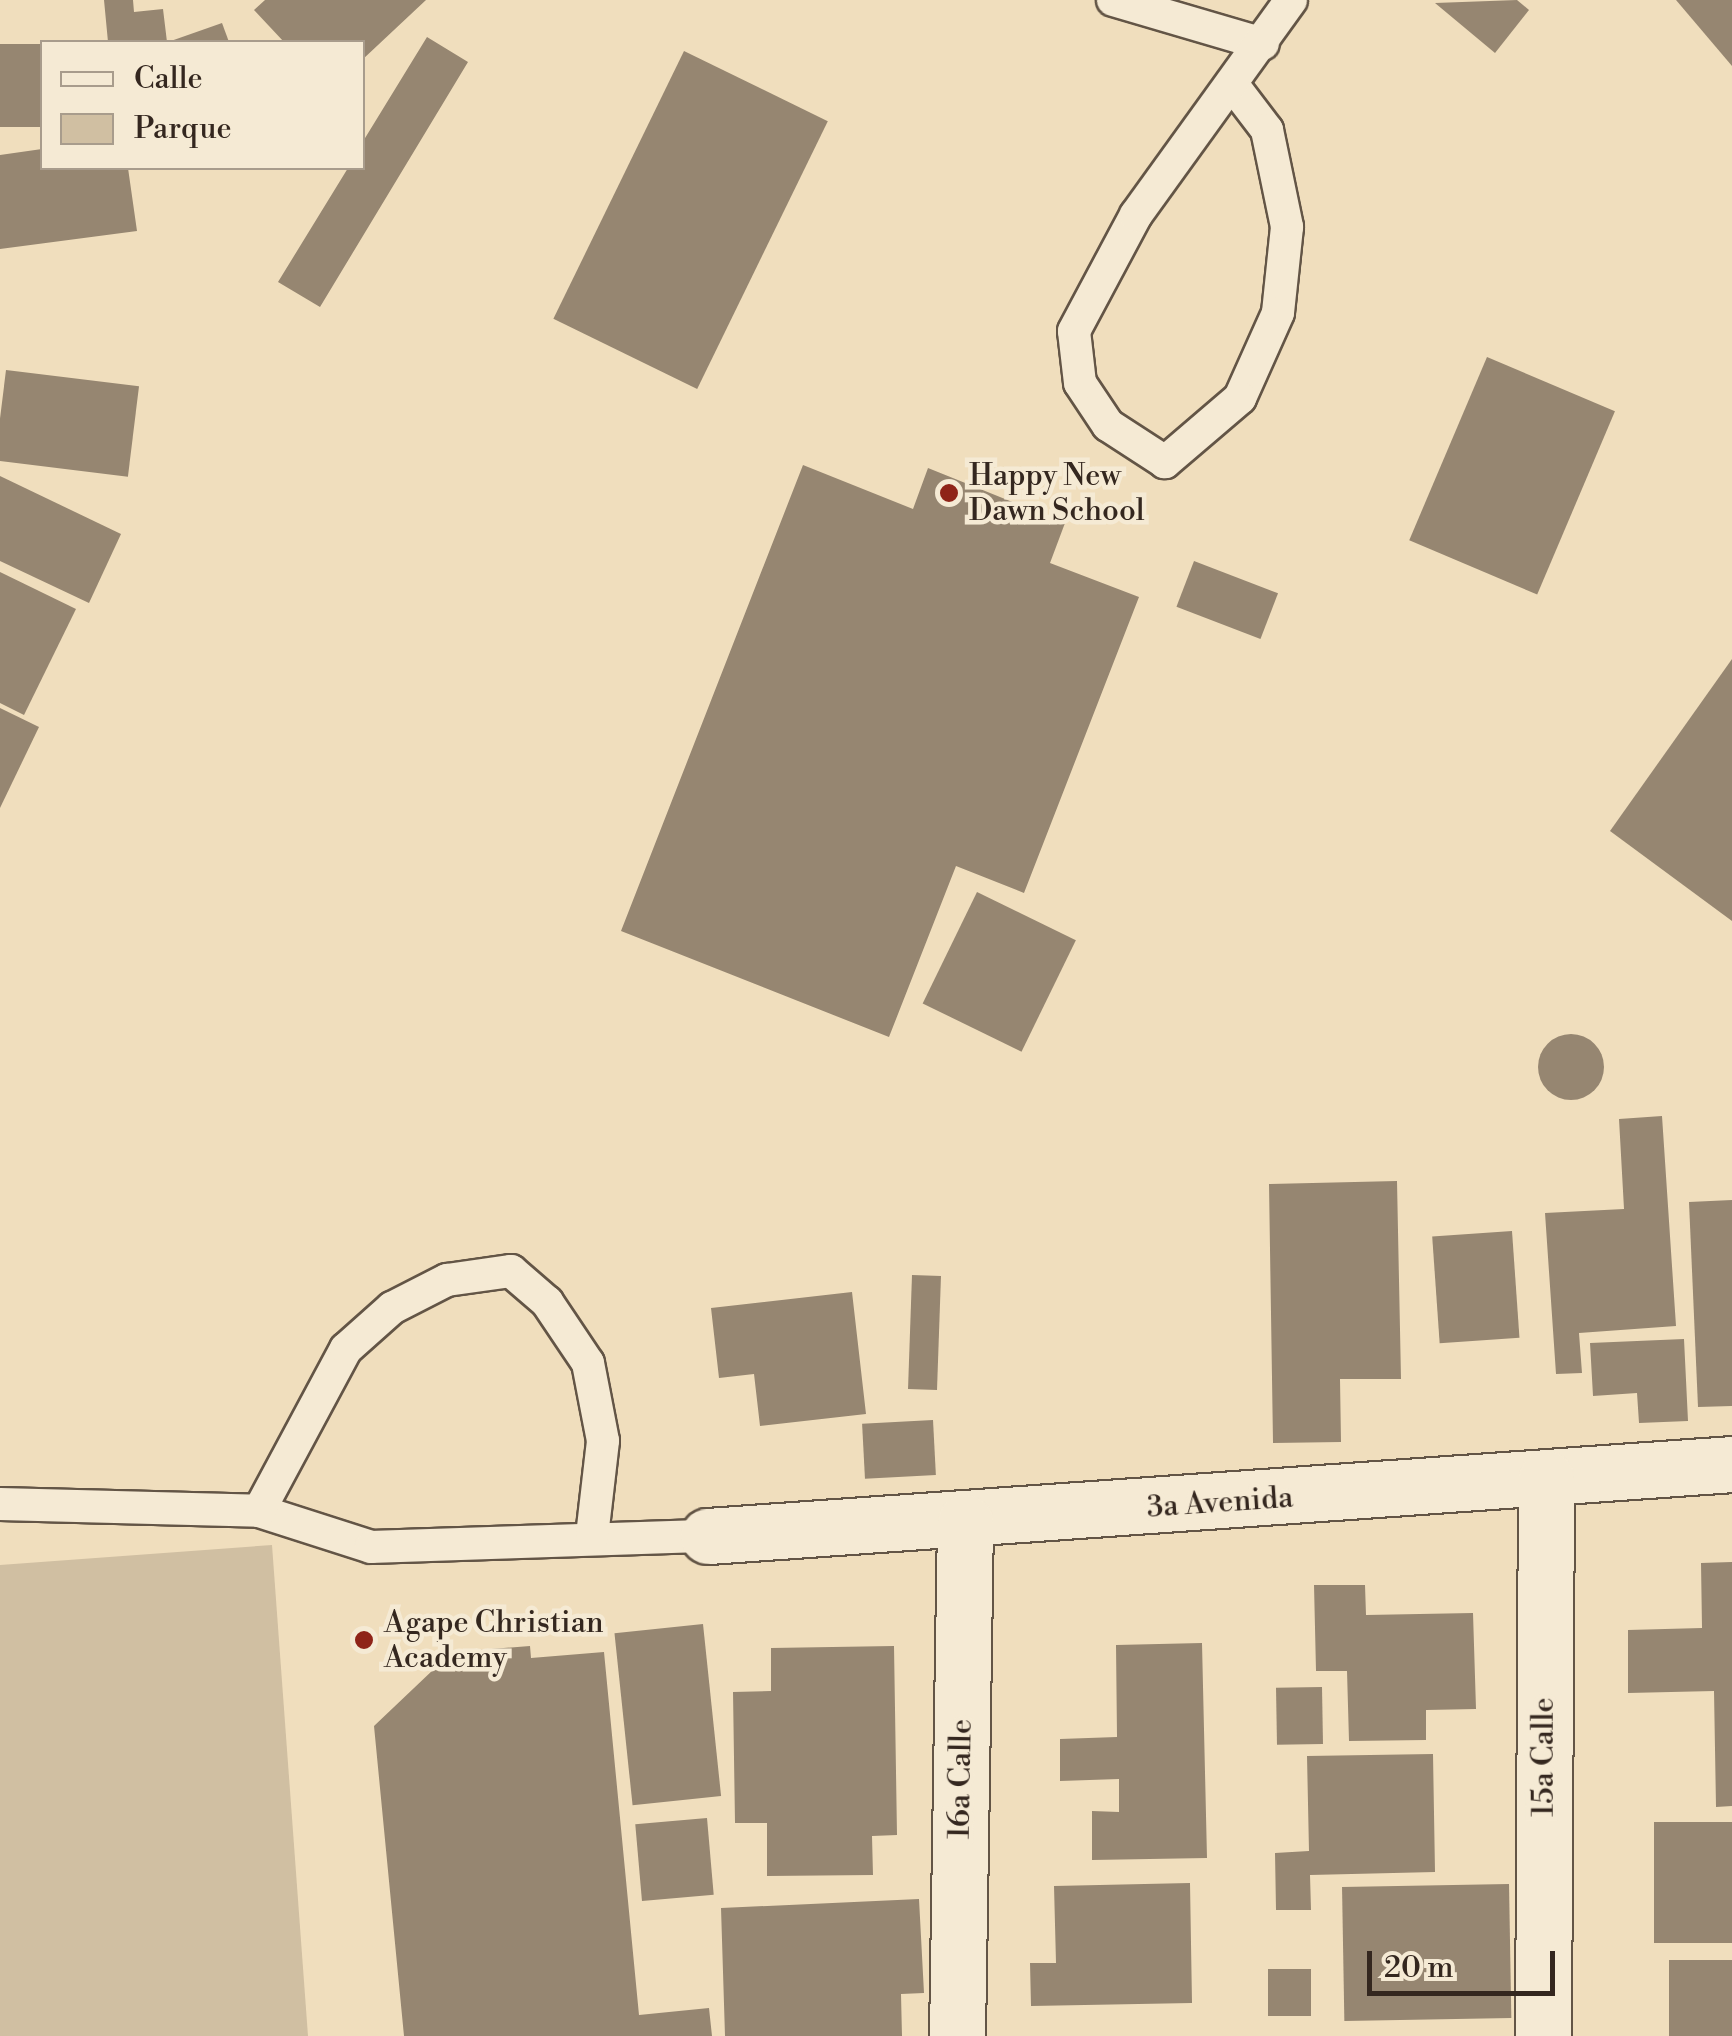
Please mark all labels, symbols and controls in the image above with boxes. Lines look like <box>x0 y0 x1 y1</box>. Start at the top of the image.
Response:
legend <box>40 40 365 170</box>
text: Calle <box>134 60 203 98</box>
text: Parque <box>134 110 232 148</box>
place label: Happy New Dawn School <box>969 458 1145 528</box>
marker: Happy New Dawn School <box>938 482 960 504</box>
street label: 3a Avenida <box>1146 1480 1294 1526</box>
place label: Agape Christian Academy <box>384 1605 604 1676</box>
marker: Agape Christian Academy <box>353 1629 375 1651</box>
street label: 15a Calle <box>1526 1697 1562 1817</box>
street label: 16a Calle <box>942 1719 980 1839</box>
scale bar <box>1372 1931 1560 1993</box>
text: 20 m <box>1384 1949 1453 1987</box>

